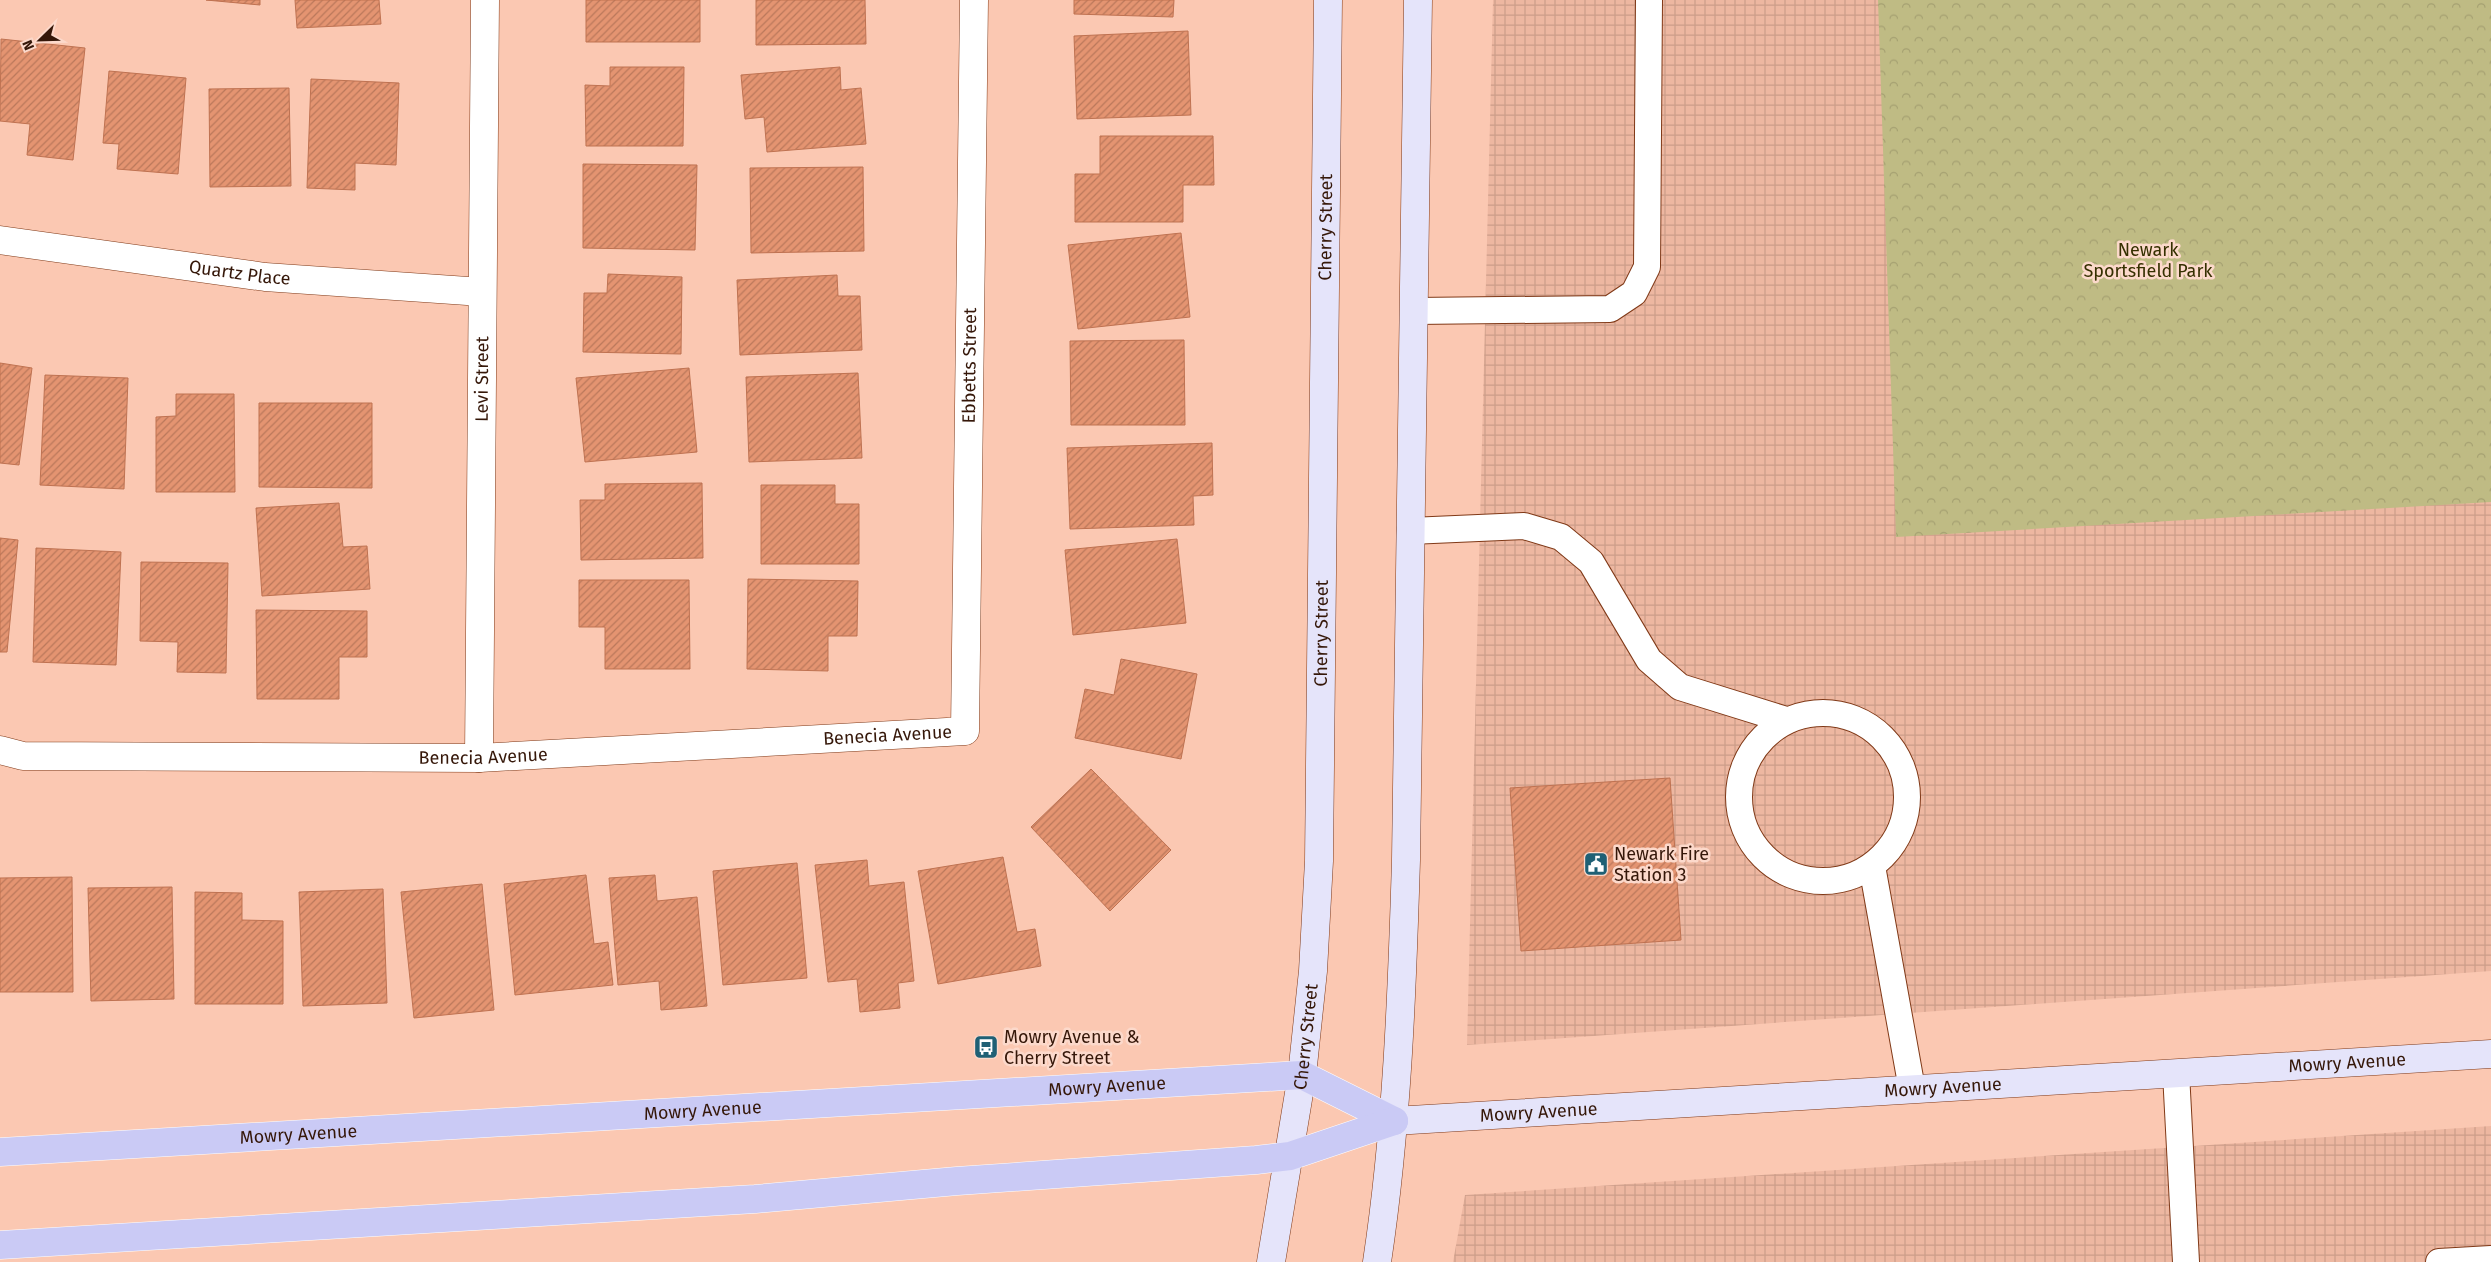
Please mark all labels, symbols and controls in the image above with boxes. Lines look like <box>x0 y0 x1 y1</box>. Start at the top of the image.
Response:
north arrow <box>15 15 65 65</box>
text: N <box>19 37 38 52</box>
street label: Cherry Street <box>1314 173 1337 281</box>
park label: Newark Sportsfield Park <box>2083 239 2213 282</box>
street label: Quartz Place <box>188 256 291 290</box>
street label: Ebbetts Street <box>958 307 981 424</box>
street label: Levi Street <box>471 336 493 422</box>
street label: Cherry Street <box>1310 579 1333 687</box>
street label: Benecia Avenue <box>822 721 953 750</box>
street label: Benecia Avenue <box>419 743 548 769</box>
place label: Newark Fire Station 3 <box>1614 843 1709 886</box>
public building icon: Newark Fire Station 3 <box>1583 851 1609 877</box>
street label: Cherry Street <box>1289 982 1323 1091</box>
place label: Mowry Avenue & Cherry Street <box>1004 1026 1140 1069</box>
bus stop icon: Mowry Avenue & Cherry Street <box>973 1034 999 1060</box>
street label: Mowry Avenue <box>2288 1048 2407 1077</box>
street label: Mowry Avenue <box>1048 1072 1167 1101</box>
street label: Mowry Avenue <box>1884 1073 2002 1102</box>
street label: Mowry Avenue <box>643 1096 762 1125</box>
street label: Mowry Avenue <box>1479 1098 1598 1127</box>
street label: Mowry Avenue <box>239 1120 358 1149</box>

